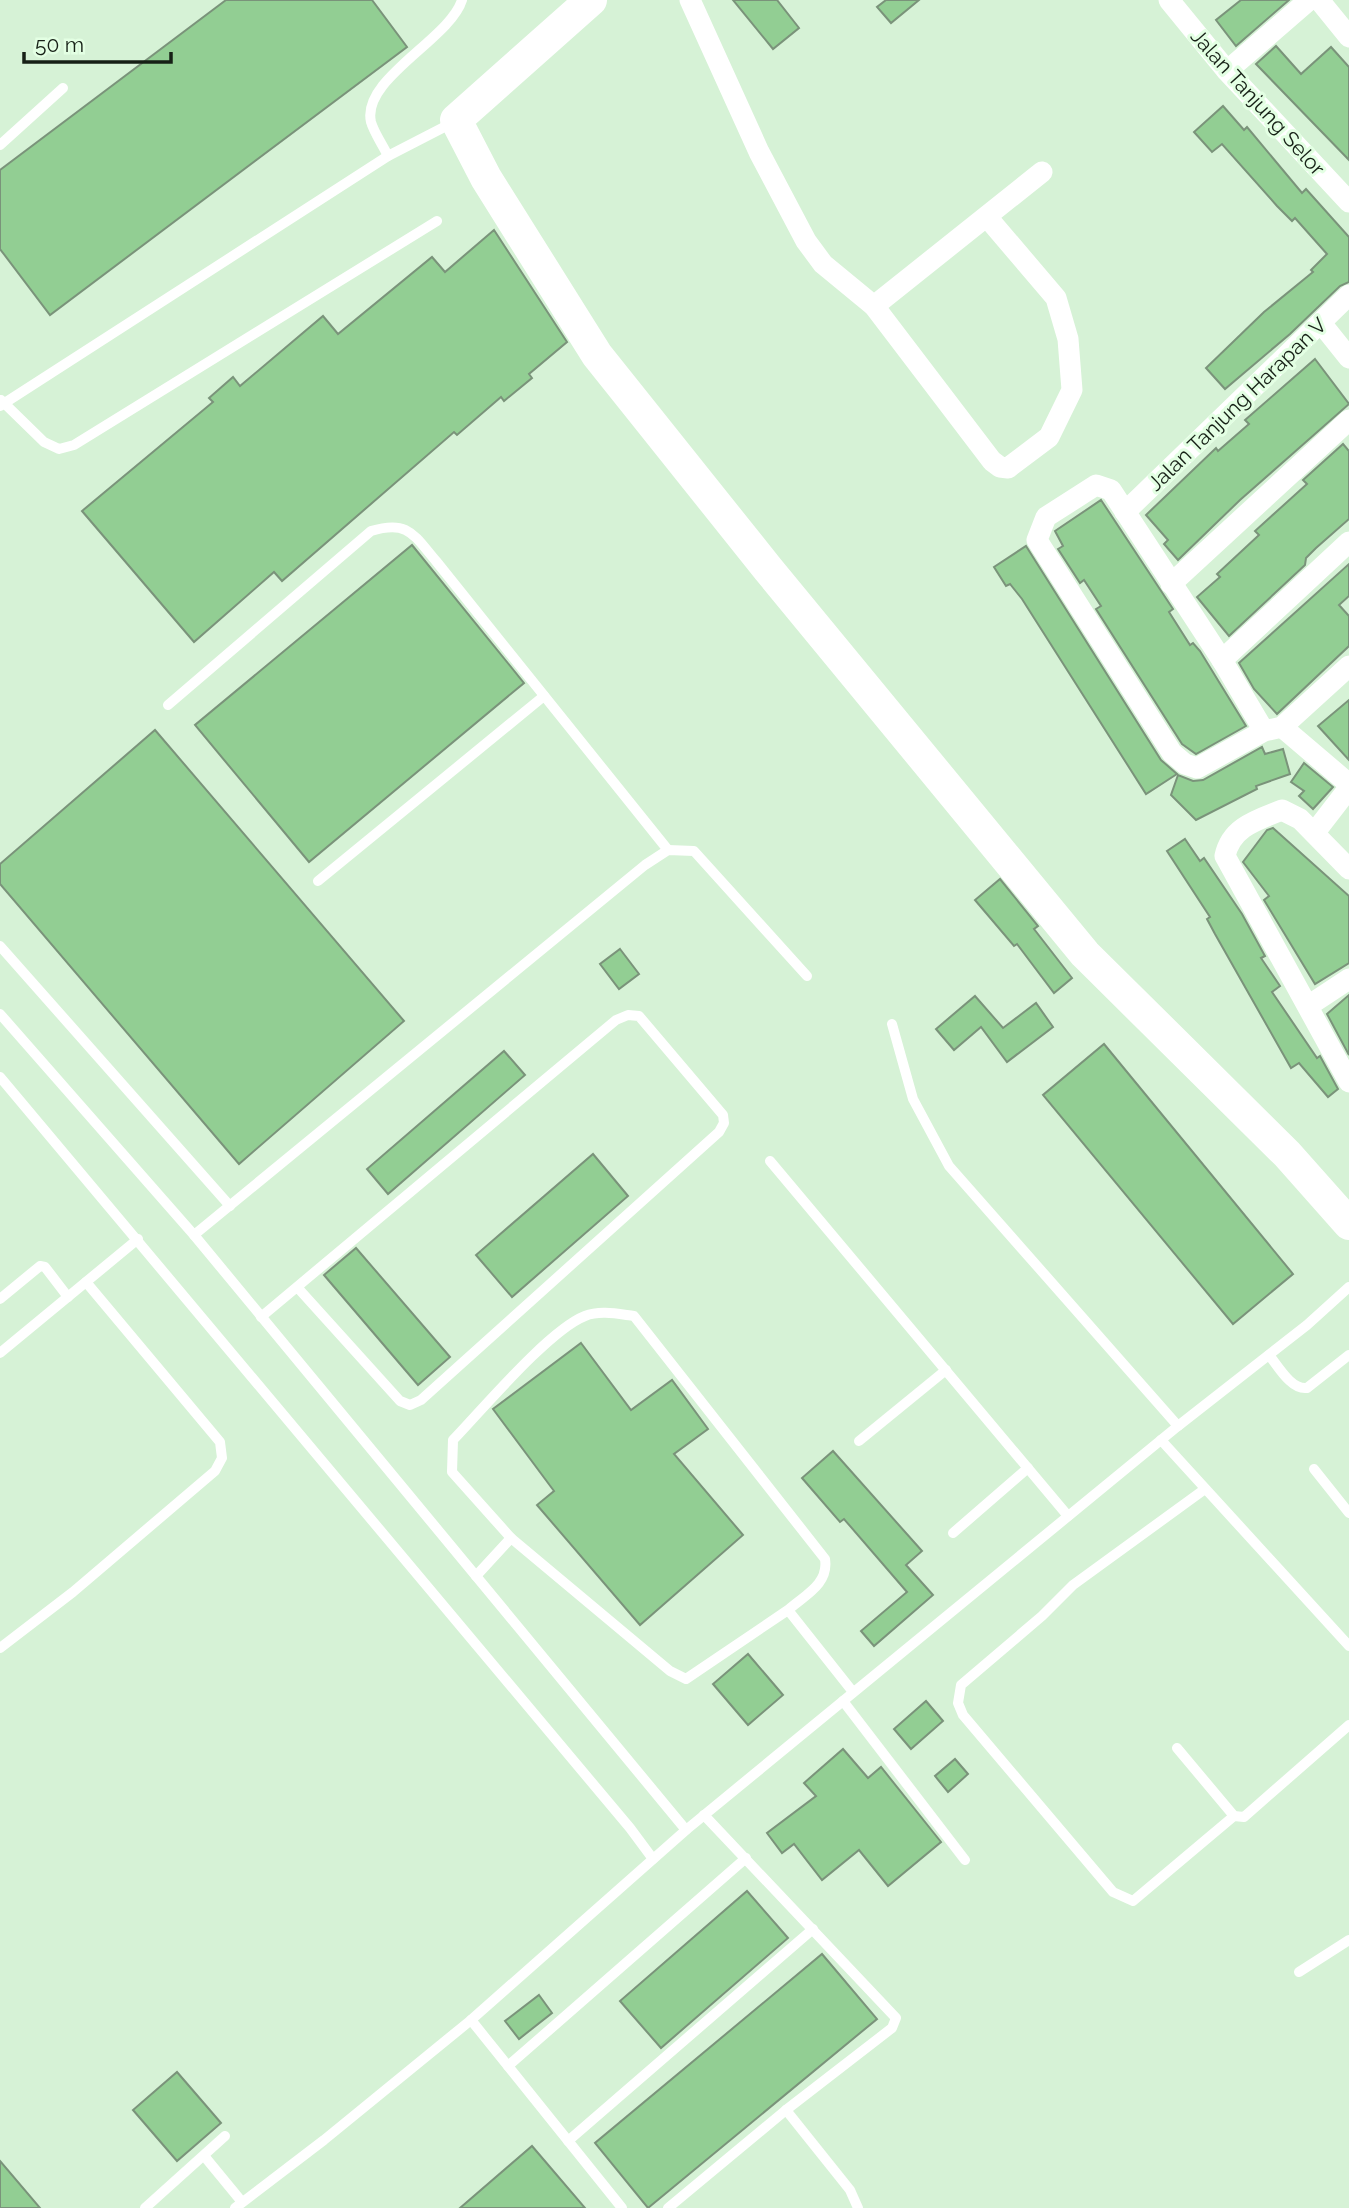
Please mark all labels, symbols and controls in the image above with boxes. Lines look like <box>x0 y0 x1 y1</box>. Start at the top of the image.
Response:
scale bar <box>24 21 172 65</box>
street label: Jalan Tanjung Selor <box>1186 24 1331 181</box>
text: 50 m <box>35 32 84 57</box>
street label: Jalan Tanjung Harapan V <box>1142 312 1332 496</box>

